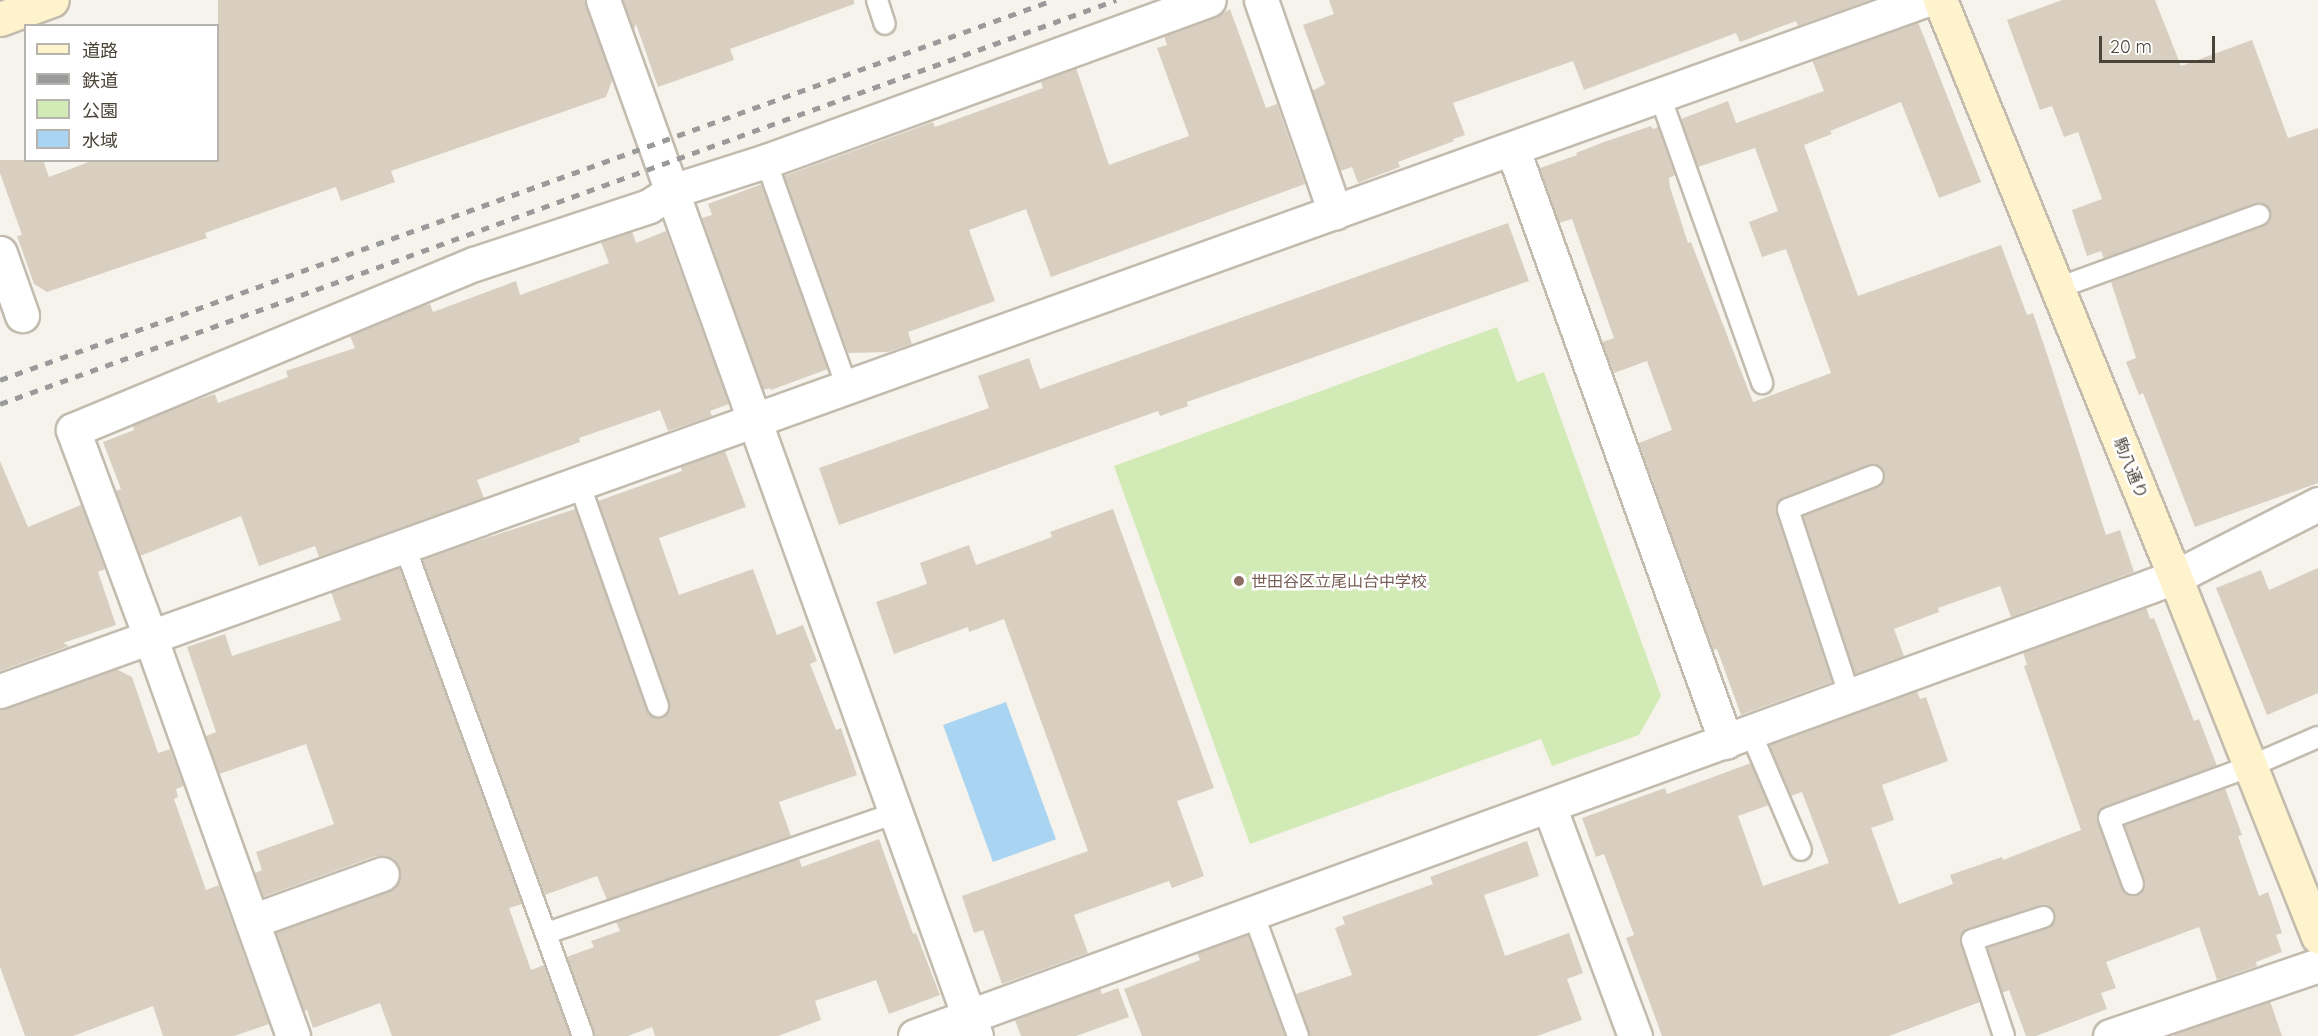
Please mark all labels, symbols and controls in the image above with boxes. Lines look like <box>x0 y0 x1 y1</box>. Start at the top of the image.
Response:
legend <box>24 24 219 162</box>
scale bar <box>2102 24 2218 62</box>
text: 20 m <box>2110 35 2152 58</box>
text: 道路 <box>82 39 118 62</box>
text: 鉄道 <box>82 69 118 92</box>
text: 公園 <box>82 99 118 122</box>
text: 水域 <box>82 129 118 152</box>
street label: 駒八通り <box>2110 435 2152 501</box>
place label: 世田谷区立尾山台中学校 <box>1251 571 1427 591</box>
marker: 世田谷区立尾山台中学校 <box>1232 574 1246 588</box>

